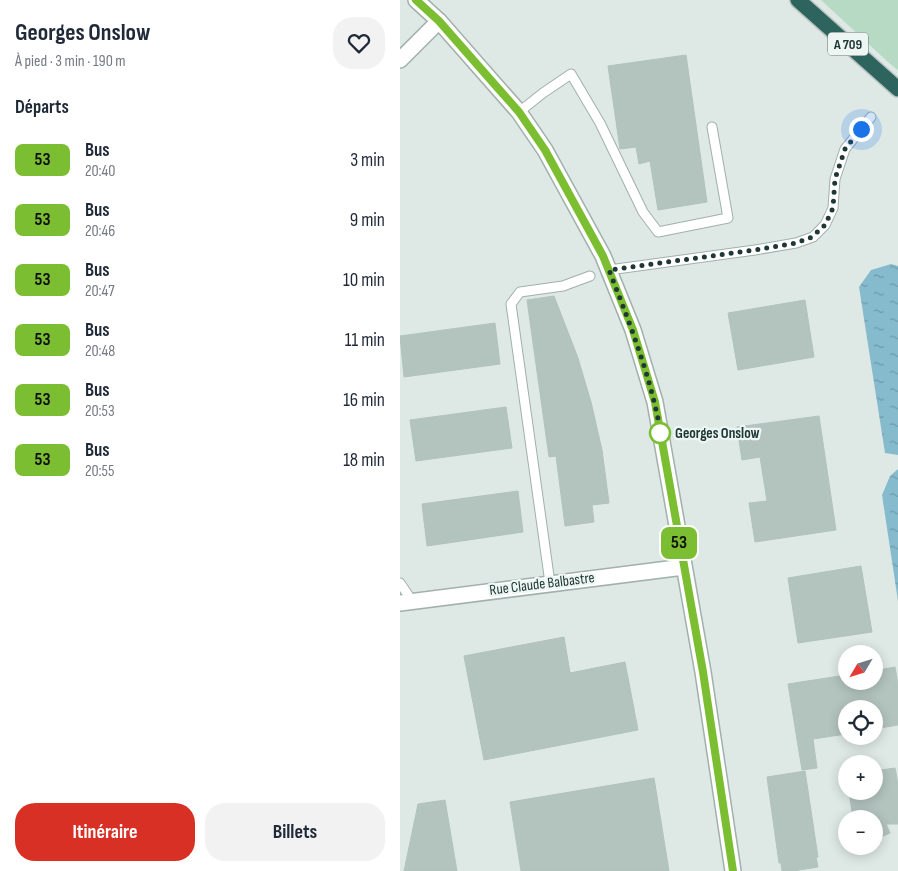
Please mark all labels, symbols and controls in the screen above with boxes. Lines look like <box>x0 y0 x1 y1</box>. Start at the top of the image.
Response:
button: heart <box>333 17 385 69</box>
text: Georges Onslow <box>15 18 150 47</box>
road number: A 709 <box>828 33 868 56</box>
text: À pied · 3 min · 190 m <box>15 52 126 71</box>
text: Départs <box>15 96 69 119</box>
your location <box>849 117 874 142</box>
text: Bus <box>85 139 110 162</box>
text: 53 <box>35 149 50 170</box>
text: 3 min <box>350 149 385 172</box>
text: 20:40 <box>85 162 115 181</box>
text: Bus <box>85 199 110 222</box>
text: 53 <box>35 209 50 230</box>
text: 9 min <box>350 209 385 232</box>
text: 20:46 <box>85 222 115 241</box>
text: Bus <box>85 259 110 282</box>
text: 53 <box>35 269 50 290</box>
text: 10 min <box>343 269 385 292</box>
text: 20:47 <box>85 282 115 301</box>
text: Bus <box>85 319 110 342</box>
text: 53 <box>35 329 50 350</box>
text: 11 min <box>345 329 385 352</box>
text: 20:48 <box>85 342 115 361</box>
text: Bus <box>85 379 110 402</box>
text: 53 <box>35 389 50 410</box>
text: 16 min <box>343 389 385 412</box>
text: 20:53 <box>85 402 115 421</box>
marker: Georges Onslow <box>649 422 671 444</box>
place label: Georges Onslow <box>675 424 760 443</box>
text: Bus <box>85 439 110 462</box>
text: 53 <box>35 449 50 470</box>
text: 18 min <box>343 449 385 472</box>
text: 20:55 <box>85 462 114 481</box>
line badge: 53 <box>656 527 702 559</box>
text: 53 <box>671 532 687 553</box>
street label: Rue Claude Balbastre <box>488 568 596 600</box>
north arrow <box>838 645 882 690</box>
map controls <box>838 645 883 855</box>
button: locate <box>838 700 883 745</box>
button: + <box>838 755 883 800</box>
button: Itinéraire <box>15 803 195 861</box>
button: Billets <box>205 803 385 861</box>
button: − <box>838 810 883 855</box>

